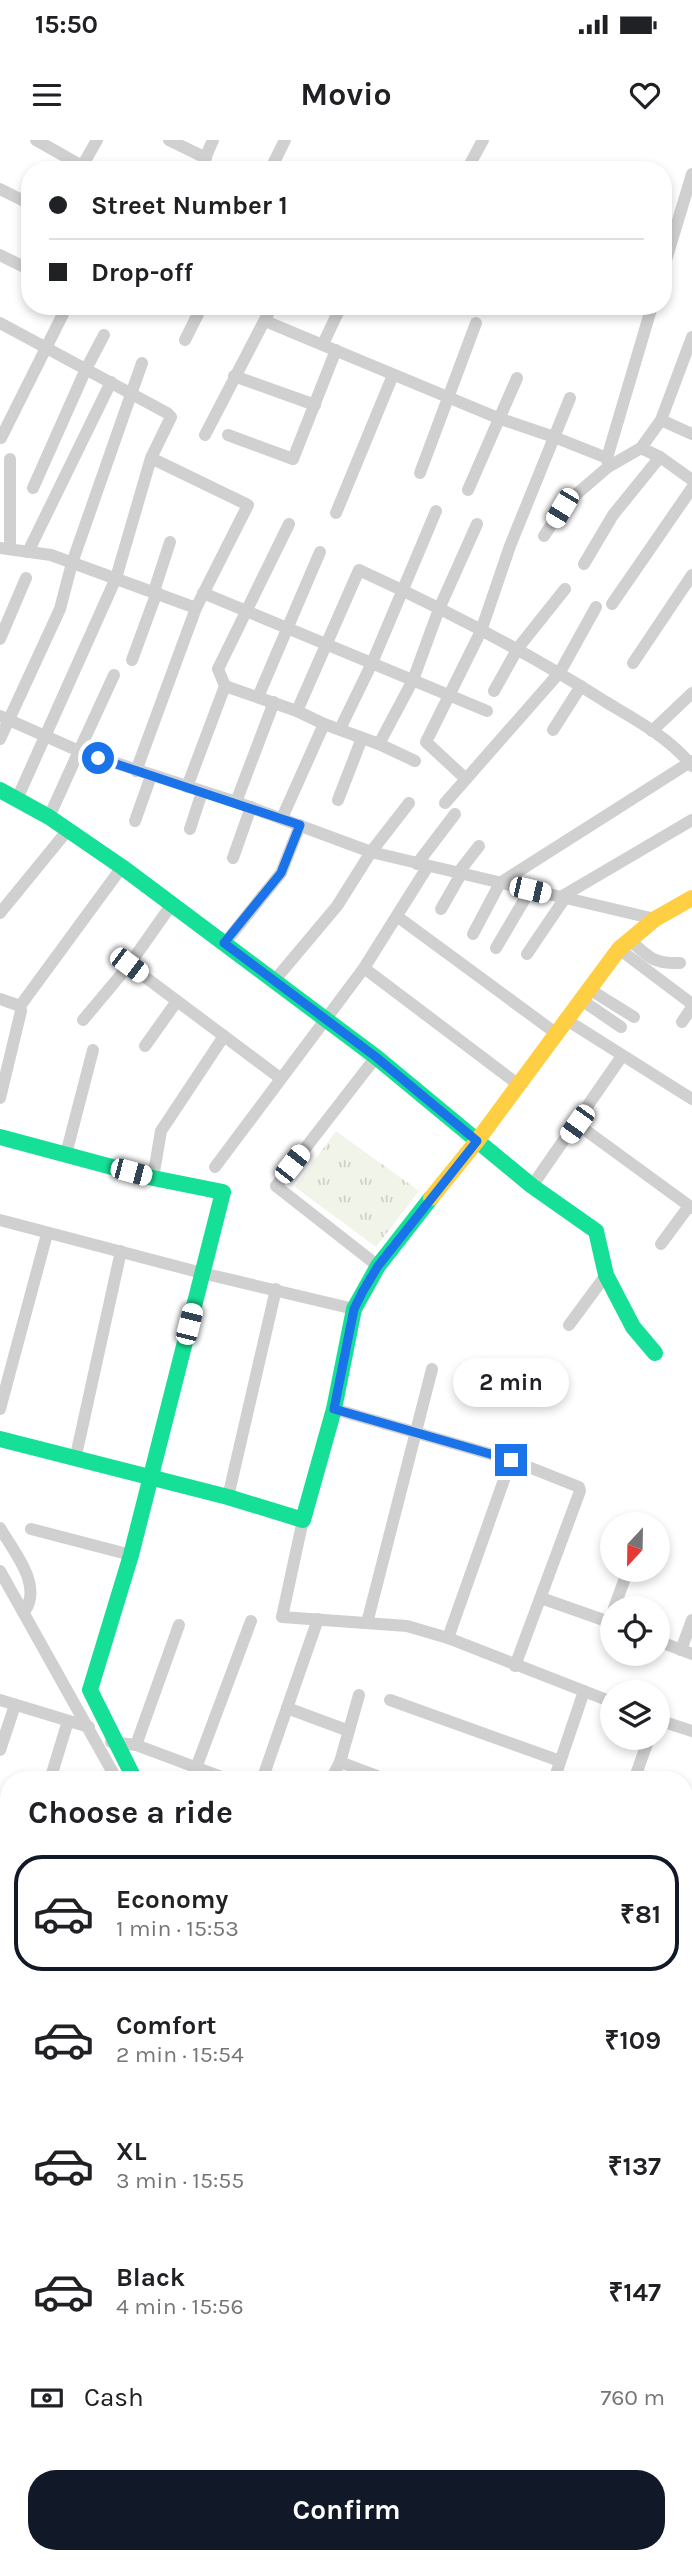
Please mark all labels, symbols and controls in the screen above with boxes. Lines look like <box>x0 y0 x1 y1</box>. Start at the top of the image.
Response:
text: 15:50 <box>35 9 98 40</box>
icon: menu <box>28 76 66 114</box>
text: Movio <box>300 76 392 113</box>
icon: heart <box>626 76 664 114</box>
text: Street Number 1 <box>91 190 288 221</box>
text: Drop-off <box>91 257 193 288</box>
car <box>543 485 582 531</box>
route start <box>82 742 114 774</box>
car <box>508 875 553 905</box>
car <box>106 944 153 986</box>
car <box>557 1101 598 1147</box>
car <box>271 1141 314 1187</box>
car <box>108 1156 155 1188</box>
car <box>174 1301 205 1347</box>
callout: 2 min <box>453 1358 569 1408</box>
text: 2 min <box>479 1369 543 1396</box>
route end <box>495 1444 527 1476</box>
north arrow <box>600 1512 670 1582</box>
map controls <box>600 1512 670 1750</box>
button: locate <box>600 1596 670 1666</box>
button: layers <box>600 1680 670 1750</box>
text: Choose a ride <box>28 1794 233 1831</box>
icon: car <box>32 1882 95 1945</box>
text: Economy <box>116 1884 228 1915</box>
text: ₹81 <box>620 1899 661 1930</box>
text: 1 min · 15:53 <box>116 1915 239 1942</box>
icon: car <box>32 2008 95 2071</box>
text: Comfort <box>116 2010 217 2041</box>
text: ₹109 <box>605 2025 661 2056</box>
text: 2 min · 15:54 <box>116 2041 244 2068</box>
icon: car <box>32 2134 95 2197</box>
text: XL <box>116 2136 147 2167</box>
text: ₹137 <box>608 2151 661 2182</box>
text: 3 min · 15:55 <box>116 2167 244 2194</box>
icon: car <box>32 2260 95 2323</box>
text: Black <box>116 2262 185 2293</box>
text: ₹147 <box>608 2277 661 2308</box>
text: 4 min · 15:56 <box>116 2293 244 2320</box>
icon: cash <box>28 2379 66 2417</box>
text: Cash <box>84 2382 144 2413</box>
text: 760 m <box>600 2384 665 2411</box>
button: Confirm <box>28 2470 665 2550</box>

